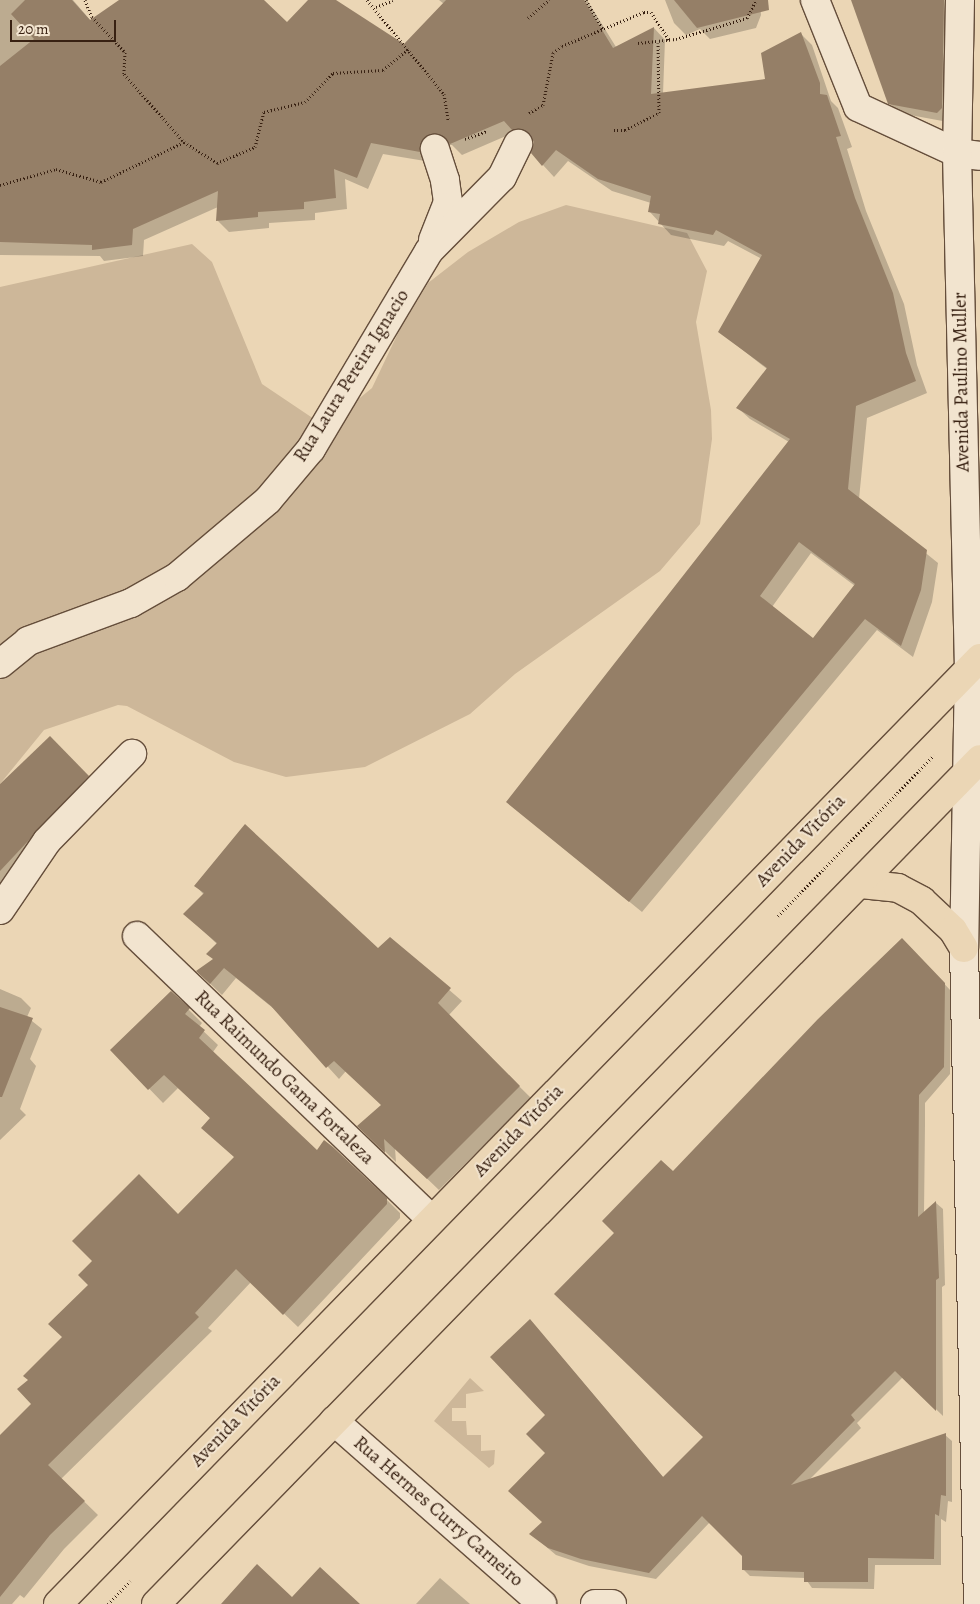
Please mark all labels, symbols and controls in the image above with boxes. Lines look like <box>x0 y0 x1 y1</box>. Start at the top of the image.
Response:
scale bar <box>12 10 119 42</box>
text: 20 m <box>18 19 49 39</box>
street label: Rua Laura Pereira Ignacio <box>290 285 414 467</box>
street label: Avenida Paulino Muller <box>949 292 975 472</box>
street label: Avenida Vitória <box>751 790 851 892</box>
street label: Rua Raimundo Gama Fortaleza <box>190 986 378 1170</box>
street label: Avenida Vitória <box>469 1080 569 1182</box>
street label: Avenida Vitória <box>186 1370 286 1472</box>
street label: Rua Hermes Curry Carneiro <box>348 1432 528 1592</box>

